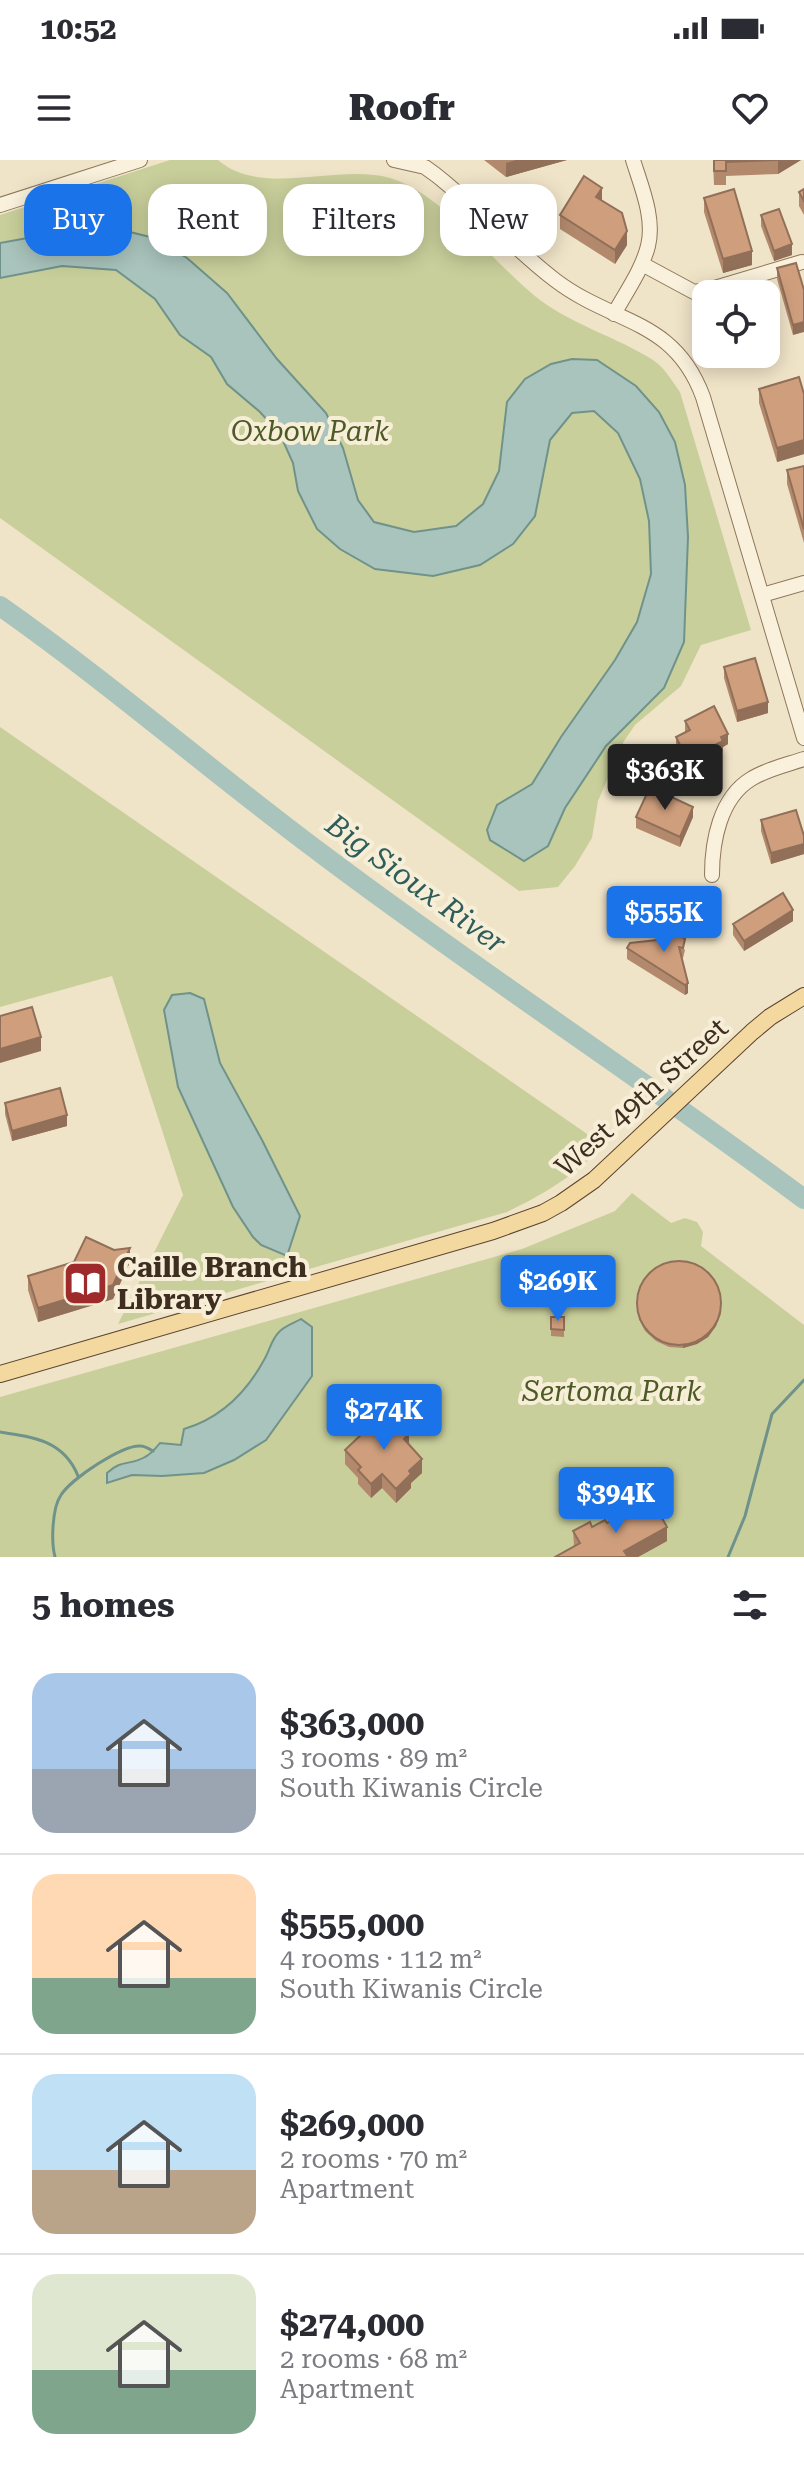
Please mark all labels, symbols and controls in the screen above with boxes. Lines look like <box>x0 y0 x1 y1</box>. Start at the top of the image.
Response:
text: 10:52 <box>40 11 117 46</box>
icon: menu <box>32 86 76 130</box>
icon: heart <box>728 86 772 130</box>
text: Roofr <box>349 87 455 129</box>
chip: Buy <box>24 184 132 256</box>
chip: Rent <box>148 184 267 256</box>
chip: Filters <box>283 184 424 256</box>
chip: New <box>440 184 557 256</box>
map controls <box>692 280 780 368</box>
button: locate <box>692 280 780 368</box>
park label: Oxbow Park <box>231 415 390 448</box>
pin: $363K <box>609 744 721 812</box>
text: $363K <box>626 755 704 785</box>
water label: Big Sioux River <box>319 806 513 961</box>
pin: $555K <box>608 886 720 954</box>
text: $555K <box>625 897 703 927</box>
street label: West 49th Street <box>548 1011 734 1183</box>
place label: Caille Branch Library <box>117 1251 307 1316</box>
pin: $269K <box>502 1255 614 1323</box>
library icon: Caille Branch Library <box>62 1259 110 1307</box>
text: $269K <box>519 1266 597 1296</box>
park label: Sertoma Park <box>522 1375 702 1408</box>
pin: $274K <box>328 1384 440 1452</box>
text: $274K <box>345 1395 423 1425</box>
pin: $394K <box>560 1467 672 1535</box>
text: $394K <box>577 1478 655 1508</box>
icon: filters <box>728 1583 772 1627</box>
text: 5 homes <box>32 1585 175 1625</box>
text: $363,000 <box>280 1703 424 1743</box>
icon: home <box>96 1705 192 1801</box>
text: 3 rooms · 89 m² <box>280 1743 467 1773</box>
text: South Kiwanis Circle <box>280 1773 543 1803</box>
text: $555,000 <box>280 1904 424 1944</box>
icon: home <box>96 1906 192 2002</box>
text: 4 rooms · 112 m² <box>280 1944 482 1974</box>
text: South Kiwanis Circle <box>280 1974 543 2004</box>
text: $269,000 <box>280 2104 424 2144</box>
icon: home <box>96 2106 192 2202</box>
text: 2 rooms · 70 m² <box>280 2144 467 2174</box>
text: Apartment <box>280 2174 414 2204</box>
text: $274,000 <box>280 2304 424 2344</box>
icon: home <box>96 2306 192 2402</box>
text: 2 rooms · 68 m² <box>280 2344 467 2374</box>
text: Apartment <box>280 2374 414 2404</box>

